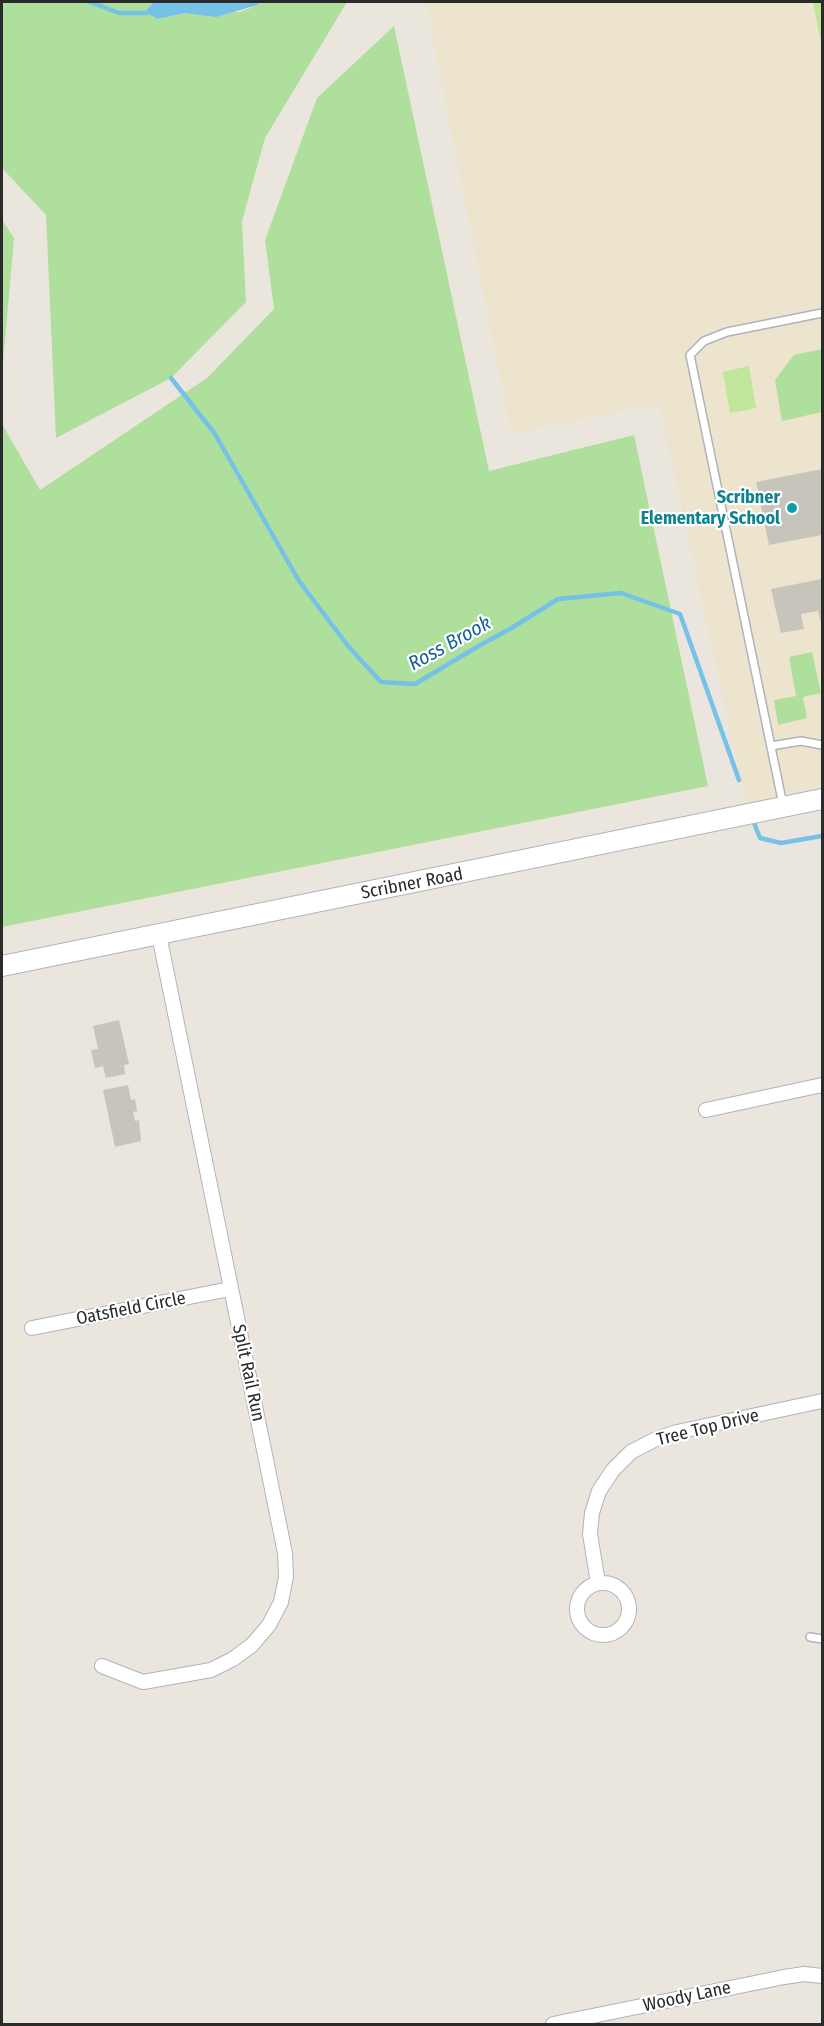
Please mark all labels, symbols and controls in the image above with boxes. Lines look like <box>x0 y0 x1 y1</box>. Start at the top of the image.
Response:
place label: Scribner Elementary School <box>641 487 780 530</box>
marker: Scribner Elementary School <box>785 501 799 515</box>
water label: Ross Brook <box>405 612 495 676</box>
street label: Scribner Road <box>359 864 465 904</box>
street label: Oatsfield Circle <box>74 1288 188 1330</box>
street label: Split Rail Run <box>227 1323 269 1423</box>
street label: Tree Top Drive <box>655 1405 761 1451</box>
street label: Woody Lane <box>641 1977 733 2017</box>

